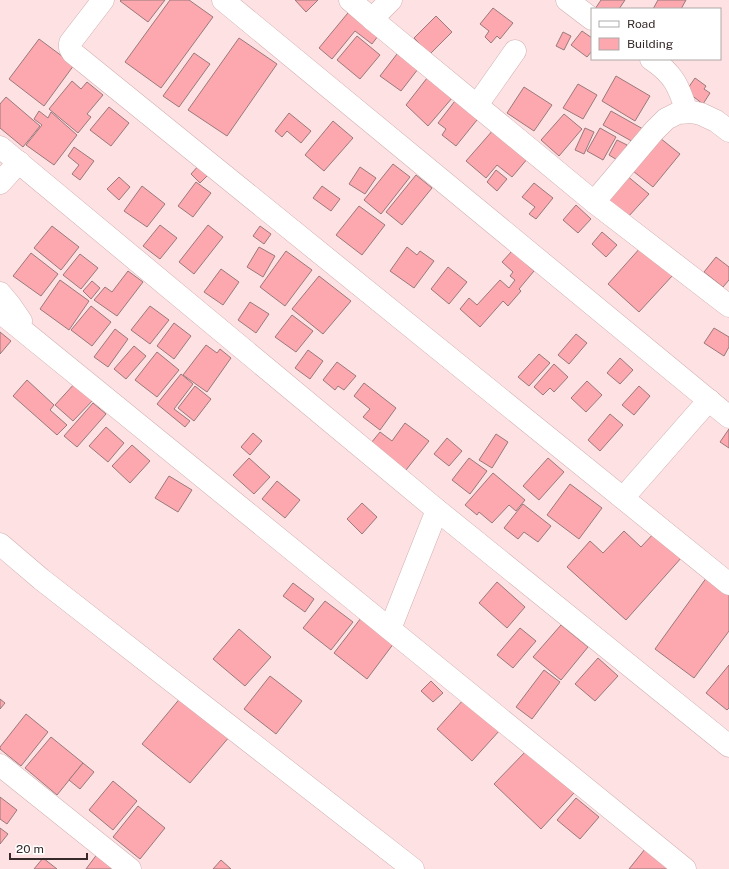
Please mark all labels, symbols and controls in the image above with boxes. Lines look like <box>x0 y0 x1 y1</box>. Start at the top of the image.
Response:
legend <box>591 8 721 60</box>
text: Road <box>627 17 655 31</box>
text: Building <box>627 37 673 51</box>
scale bar <box>10 835 87 861</box>
text: 20 m <box>16 842 44 856</box>

